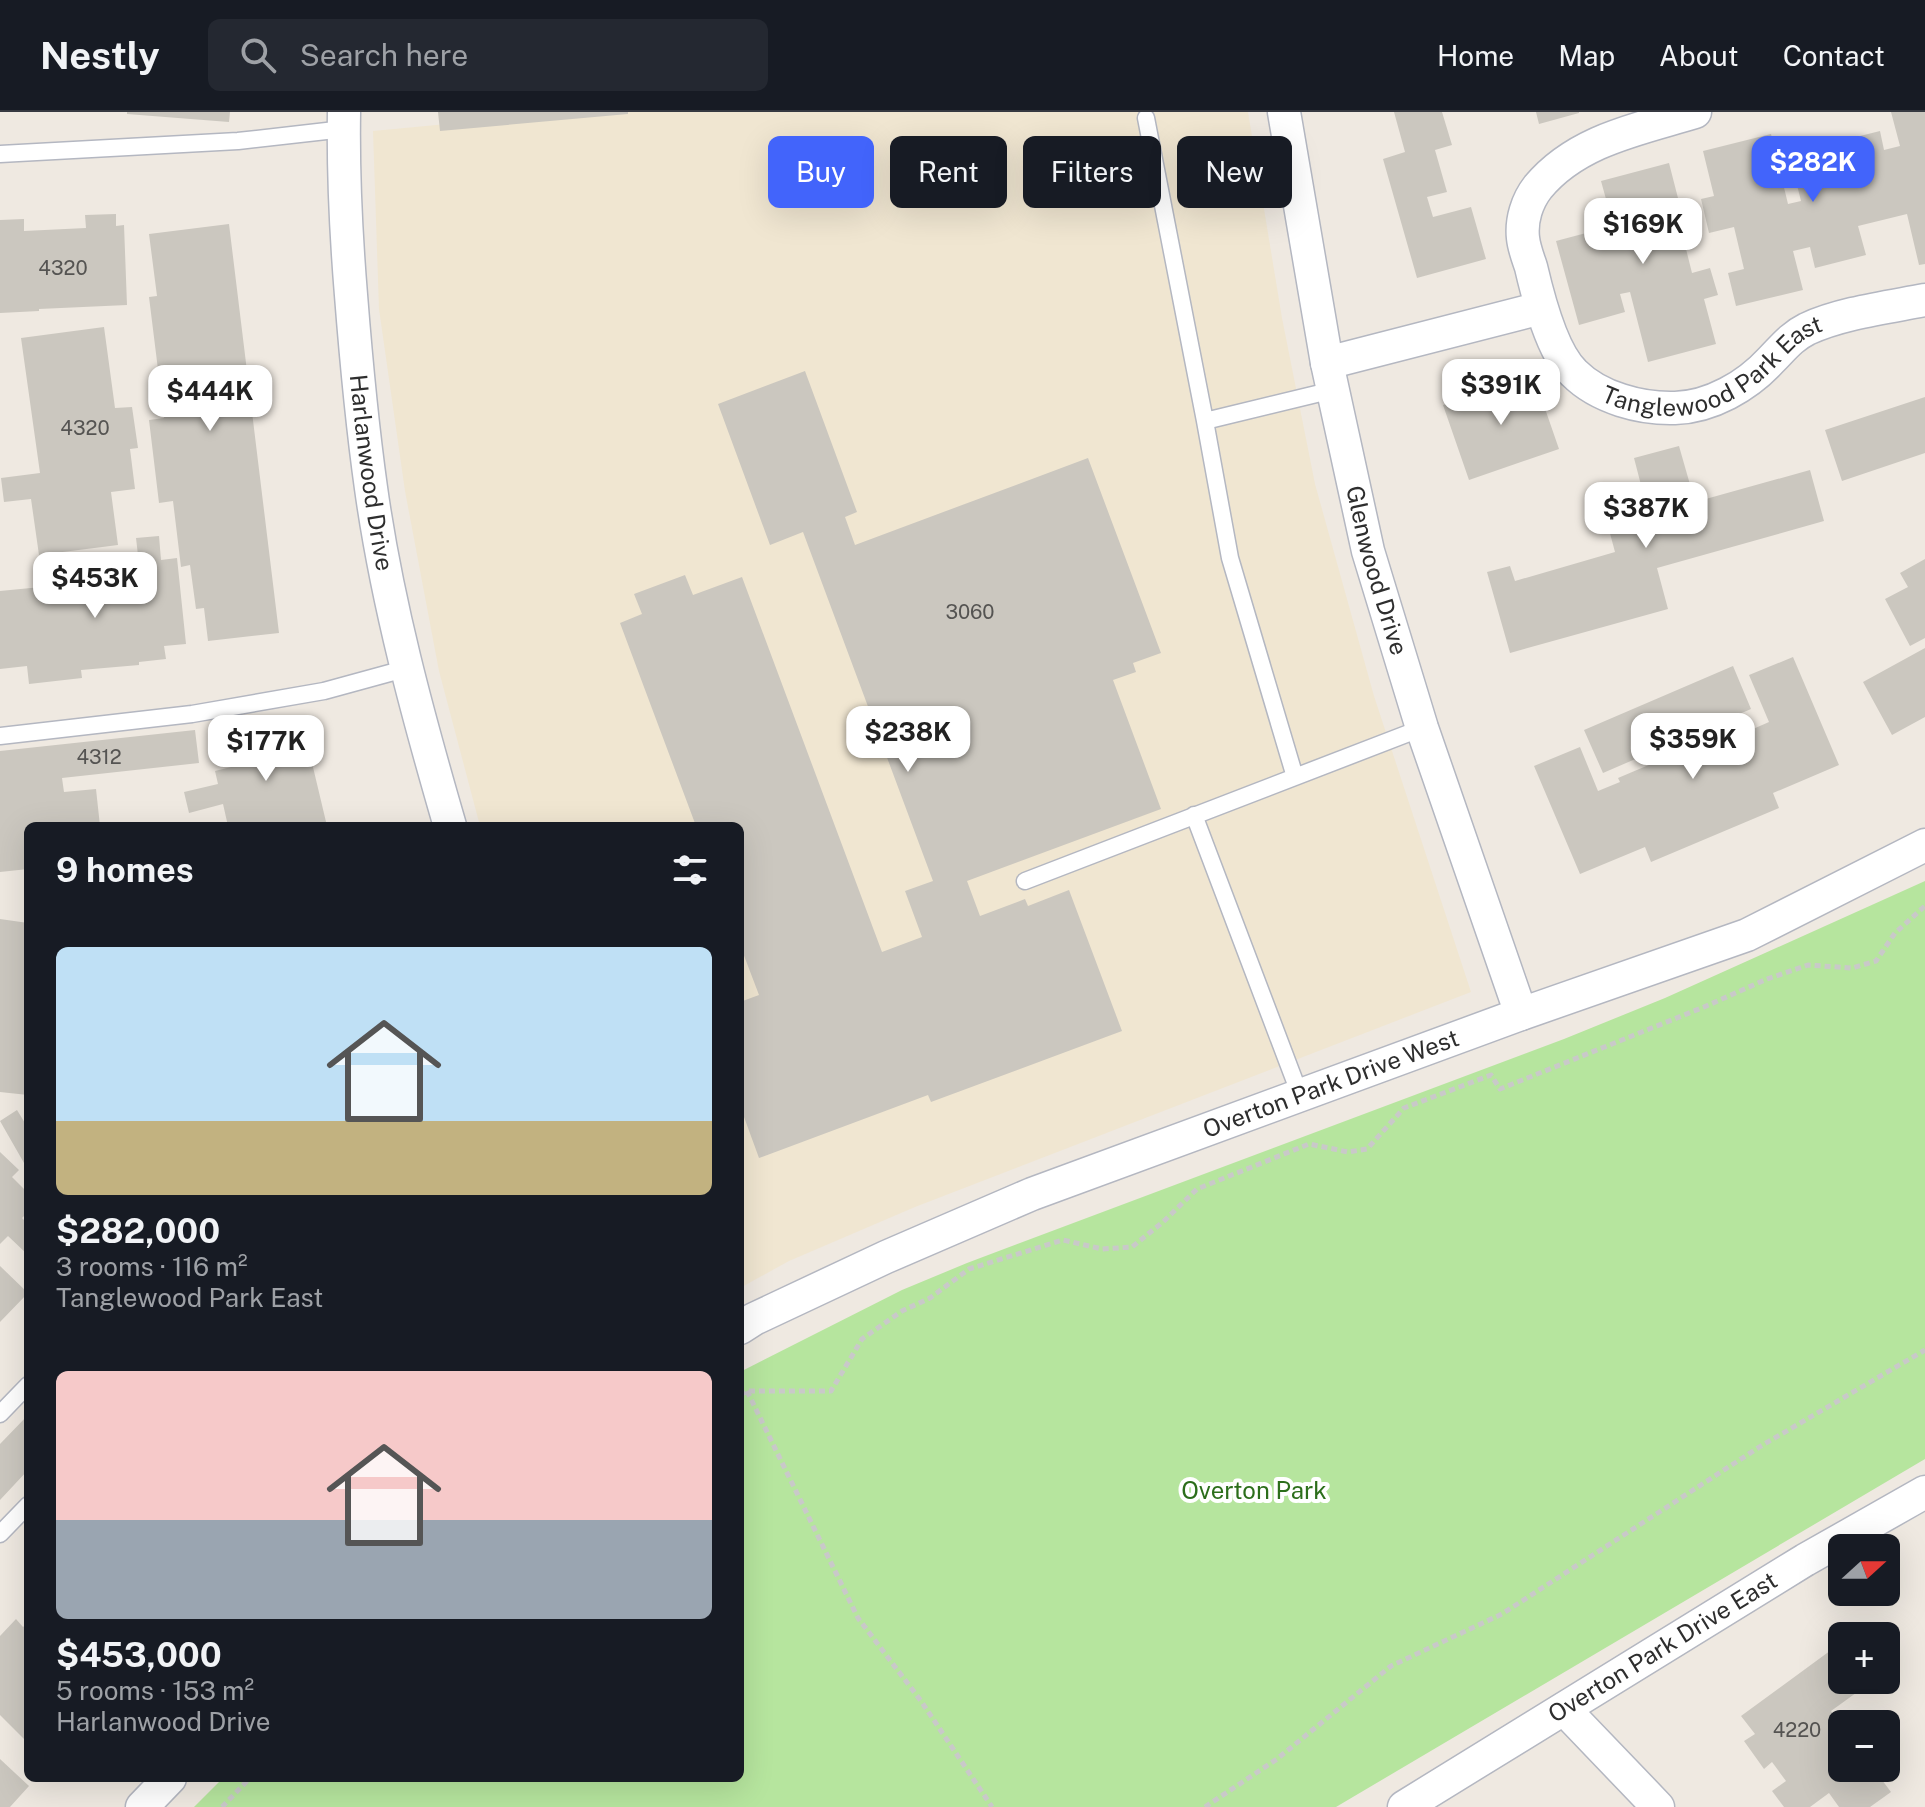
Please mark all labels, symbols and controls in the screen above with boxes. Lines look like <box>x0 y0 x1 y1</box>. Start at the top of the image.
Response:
search box <box>208 19 768 91</box>
text: Nestly <box>40 33 160 78</box>
icon: search <box>236 33 280 77</box>
text: Search here <box>300 37 468 73</box>
text: Home <box>1437 39 1514 72</box>
text: Map <box>1558 39 1615 72</box>
text: About <box>1659 39 1739 72</box>
text: Contact <box>1783 39 1885 72</box>
chip: Buy <box>768 136 874 208</box>
chip: Rent <box>890 136 1007 208</box>
chip: Filters <box>1023 136 1161 208</box>
chip: New <box>1177 136 1292 208</box>
pin: $282K <box>1757 136 1869 204</box>
text: $282K <box>1770 146 1856 177</box>
pin: $169K <box>1587 198 1699 266</box>
text: $169K <box>1602 208 1684 239</box>
house number: 4320 <box>38 256 88 280</box>
street label: Tanglewood Park East <box>1598 309 1826 421</box>
pin: $391K <box>1445 359 1557 427</box>
pin: $444K <box>154 365 266 433</box>
text: $391K <box>1460 369 1542 400</box>
street label: Harlanwood Drive <box>345 373 400 573</box>
text: $444K <box>166 375 254 406</box>
house number: 4320 <box>60 416 110 440</box>
pin: $387K <box>1590 482 1702 550</box>
street label: Glenwood Drive <box>1341 483 1414 658</box>
text: $387K <box>1603 492 1689 523</box>
pin: $453K <box>39 552 151 620</box>
text: $453K <box>51 562 139 593</box>
house number: 3060 <box>945 600 995 624</box>
pin: $238K <box>852 706 964 774</box>
pin: $359K <box>1637 713 1749 781</box>
pin: $177K <box>210 715 322 783</box>
text: $238K <box>864 716 952 747</box>
text: $359K <box>1649 723 1737 754</box>
text: $177K <box>226 725 306 756</box>
house number: 4312 <box>76 745 122 769</box>
icon: filters <box>668 848 712 892</box>
text: 9 homes <box>56 850 194 890</box>
icon: home <box>312 999 456 1143</box>
street label: Overton Park Drive West <box>1199 1023 1462 1143</box>
text: $282,000 <box>56 1211 220 1251</box>
text: 3 rooms · 116 m² <box>56 1251 248 1282</box>
text: Tanglewood Park East <box>56 1282 323 1313</box>
icon: home <box>312 1423 456 1567</box>
park label: Overton Park <box>1181 1476 1327 1504</box>
north arrow <box>1828 1534 1900 1606</box>
map controls <box>1828 1534 1900 1782</box>
street label: Overton Park Drive East <box>1543 1566 1782 1728</box>
button: + <box>1828 1622 1900 1694</box>
text: $453,000 <box>56 1635 222 1675</box>
text: 5 rooms · 153 m² <box>56 1675 254 1706</box>
text: Harlanwood Drive <box>56 1706 271 1737</box>
button: − <box>1828 1710 1900 1782</box>
house number: 4220 <box>1773 1718 1821 1742</box>

